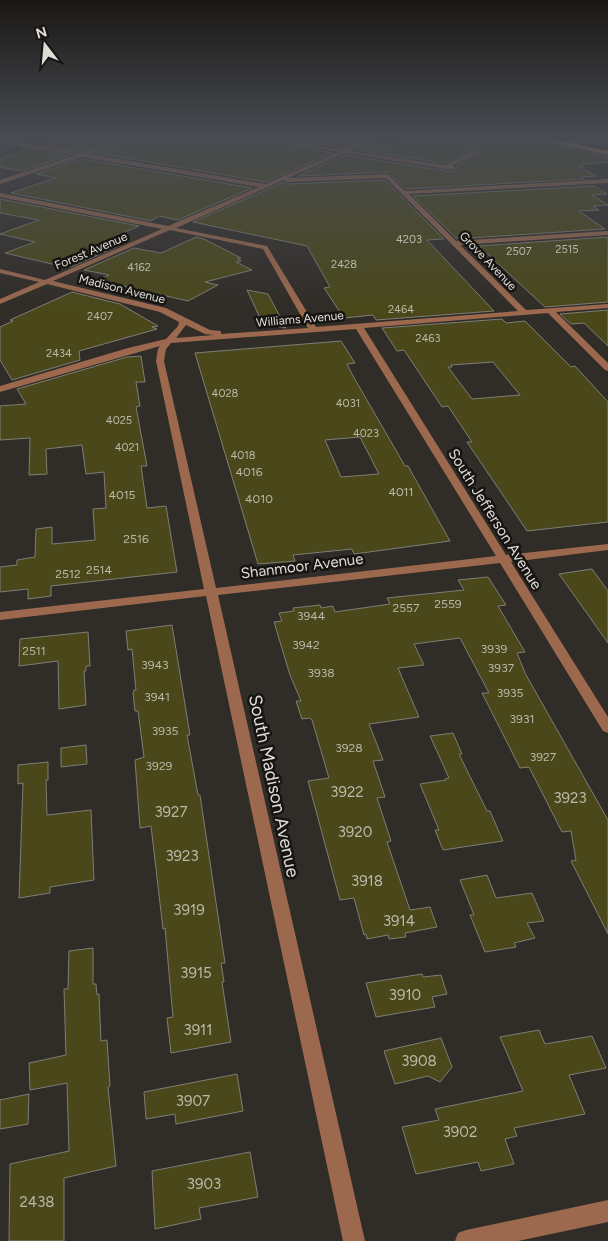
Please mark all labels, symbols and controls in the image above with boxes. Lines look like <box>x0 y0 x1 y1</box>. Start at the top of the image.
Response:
north arrow <box>20 20 70 70</box>
text: N <box>34 23 49 43</box>
street label: Forest Avenue <box>53 229 130 273</box>
street label: Grove Avenue <box>457 229 520 294</box>
house number: 4203 <box>396 233 422 246</box>
house number: 2515 <box>555 243 579 256</box>
house number: 2507 <box>506 245 532 258</box>
house number: 2428 <box>331 258 357 271</box>
house number: 4162 <box>127 261 151 274</box>
street label: Madison Avenue <box>77 271 167 307</box>
house number: 2464 <box>388 303 414 316</box>
street label: Williams Avenue <box>256 308 345 330</box>
house number: 2407 <box>87 310 113 323</box>
house number: 2463 <box>415 332 441 345</box>
house number: 2434 <box>46 347 72 360</box>
house number: 4028 <box>212 387 239 400</box>
house number: 4031 <box>336 397 360 410</box>
house number: 4025 <box>106 414 132 427</box>
house number: 4023 <box>353 427 379 440</box>
house number: 4021 <box>115 441 139 454</box>
street label: South Jefferson Avenue <box>444 445 546 593</box>
house number: 4018 <box>230 449 256 462</box>
house number: 4016 <box>236 465 263 479</box>
house number: 4011 <box>388 485 414 499</box>
house number: 4015 <box>108 488 136 502</box>
house number: 4010 <box>245 492 273 506</box>
house number: 2516 <box>123 532 149 546</box>
street label: Shanmoor Avenue <box>240 550 364 582</box>
house number: 2514 <box>86 563 113 577</box>
house number: 2512 <box>55 567 81 581</box>
house number: 2559 <box>434 597 462 611</box>
house number: 2557 <box>393 601 420 615</box>
house number: 3944 <box>297 609 326 623</box>
house number: 3942 <box>292 638 320 652</box>
house number: 3939 <box>481 642 508 656</box>
house number: 2511 <box>22 644 46 658</box>
house number: 3943 <box>141 658 169 672</box>
house number: 3937 <box>488 661 515 675</box>
house number: 3938 <box>307 666 335 680</box>
house number: 3935 <box>497 686 523 700</box>
house number: 3941 <box>144 690 170 704</box>
street label: South Madison Avenue <box>244 693 304 879</box>
house number: 3931 <box>510 712 534 726</box>
house number: 3935 <box>152 724 178 738</box>
house number: 3928 <box>335 741 363 755</box>
house number: 3927 <box>530 750 557 764</box>
house number: 3929 <box>146 759 173 773</box>
house number: 3922 <box>330 783 364 801</box>
house number: 3923 <box>553 789 587 807</box>
house number: 3927 <box>154 803 188 821</box>
house number: 3920 <box>338 823 372 841</box>
house number: 3923 <box>165 847 199 865</box>
house number: 3918 <box>351 872 383 890</box>
house number: 3919 <box>173 901 205 919</box>
house number: 3914 <box>383 912 415 930</box>
house number: 3915 <box>180 964 212 982</box>
house number: 3910 <box>389 986 421 1004</box>
house number: 3911 <box>183 1021 213 1039</box>
house number: 3908 <box>401 1052 437 1070</box>
house number: 3907 <box>176 1092 210 1110</box>
house number: 3902 <box>443 1123 477 1141</box>
house number: 3903 <box>187 1175 221 1193</box>
house number: 2438 <box>19 1193 55 1211</box>

